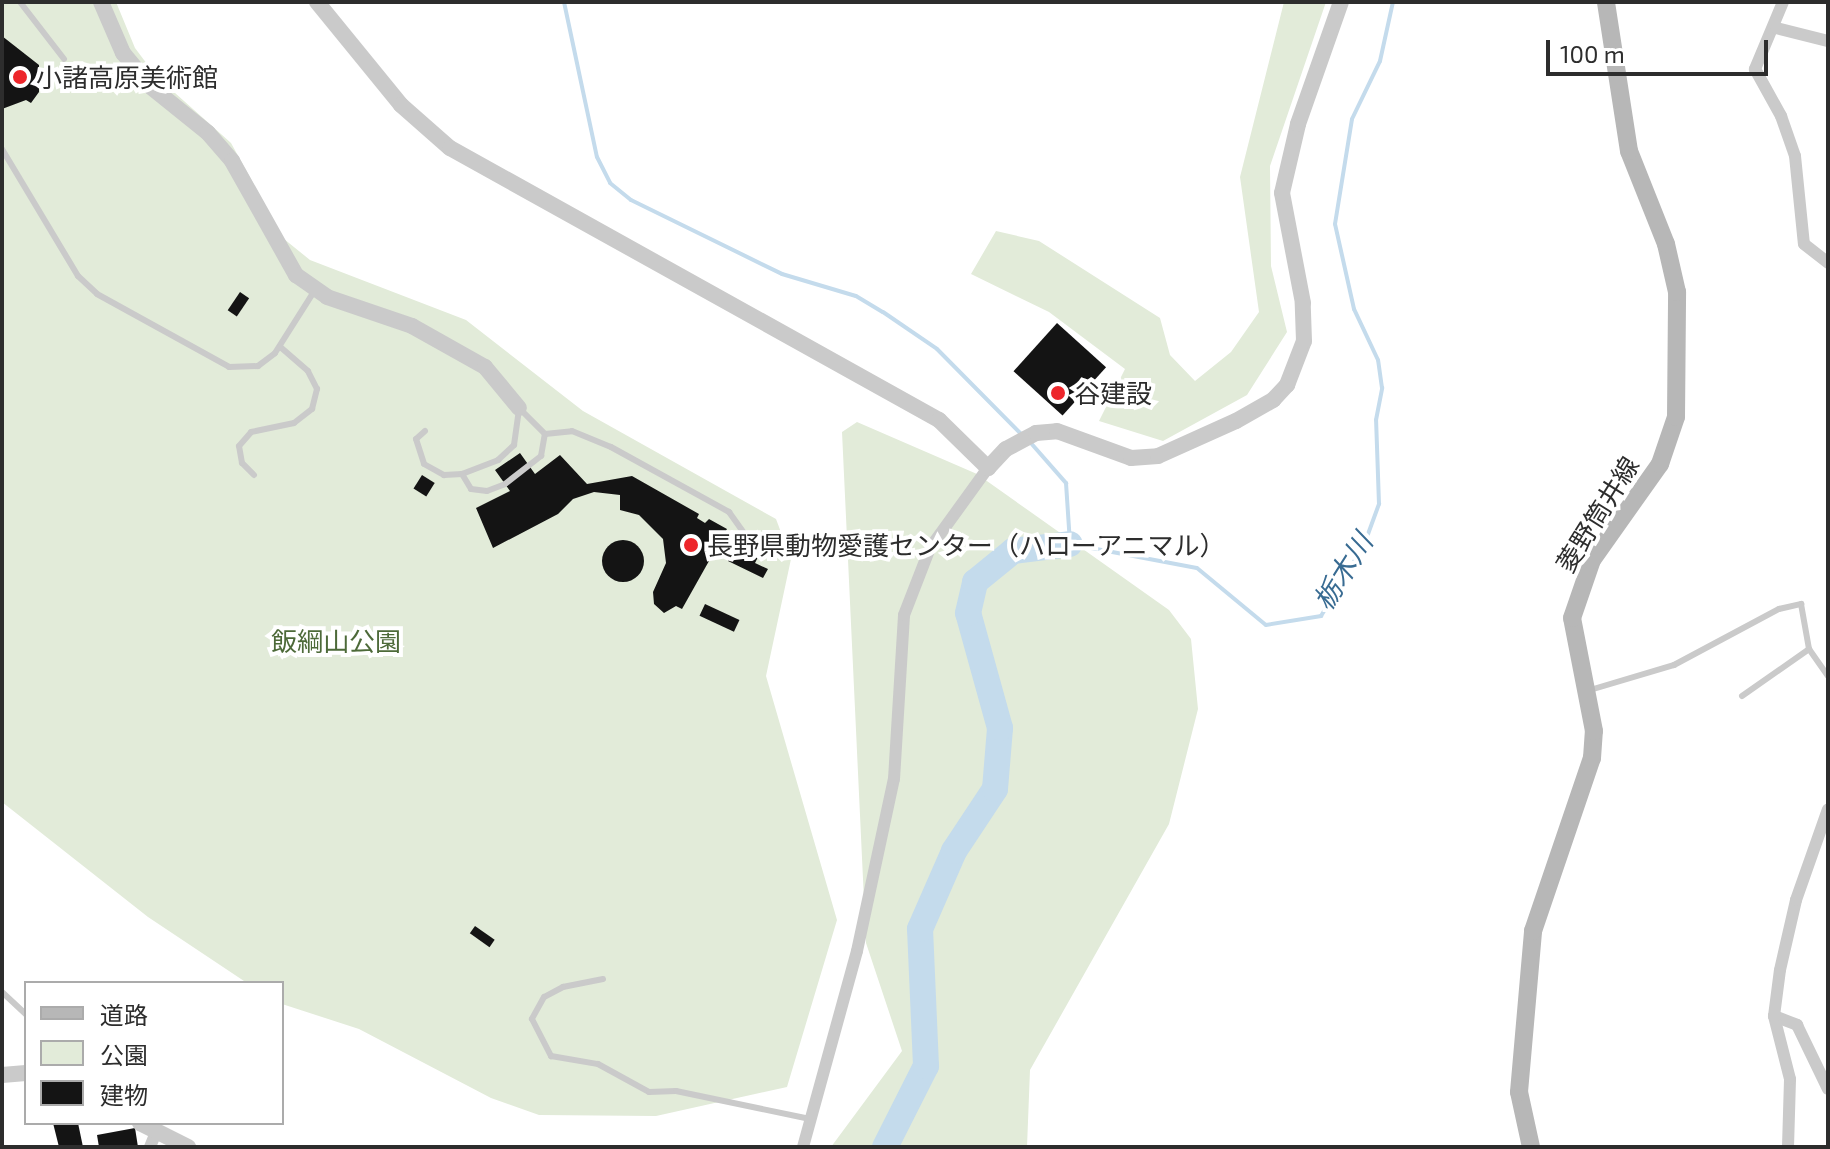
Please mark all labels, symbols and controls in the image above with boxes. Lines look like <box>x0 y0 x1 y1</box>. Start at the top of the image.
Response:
scale bar <box>1550 24 1772 74</box>
text: 100 m <box>1560 39 1625 68</box>
place label: 小諸高原美術館 <box>36 61 218 93</box>
marker: 小諸高原美術館 <box>11 68 29 86</box>
place label: 谷建設 <box>1074 377 1152 409</box>
marker: 谷建設 <box>1049 384 1067 402</box>
street label: 菱野筒井線 <box>1549 451 1645 577</box>
water label: 栃木川 <box>1305 526 1379 616</box>
place label: 長野県動物愛護センター（ハローアニマル） <box>707 529 1227 561</box>
marker: 長野県動物愛護センター（ハローアニマル） <box>682 536 700 554</box>
park label: 飯綱山公園 <box>271 625 401 657</box>
legend <box>24 981 284 1125</box>
text: 道路 <box>100 1000 148 1029</box>
text: 公園 <box>100 1040 148 1069</box>
text: 建物 <box>100 1080 148 1109</box>

